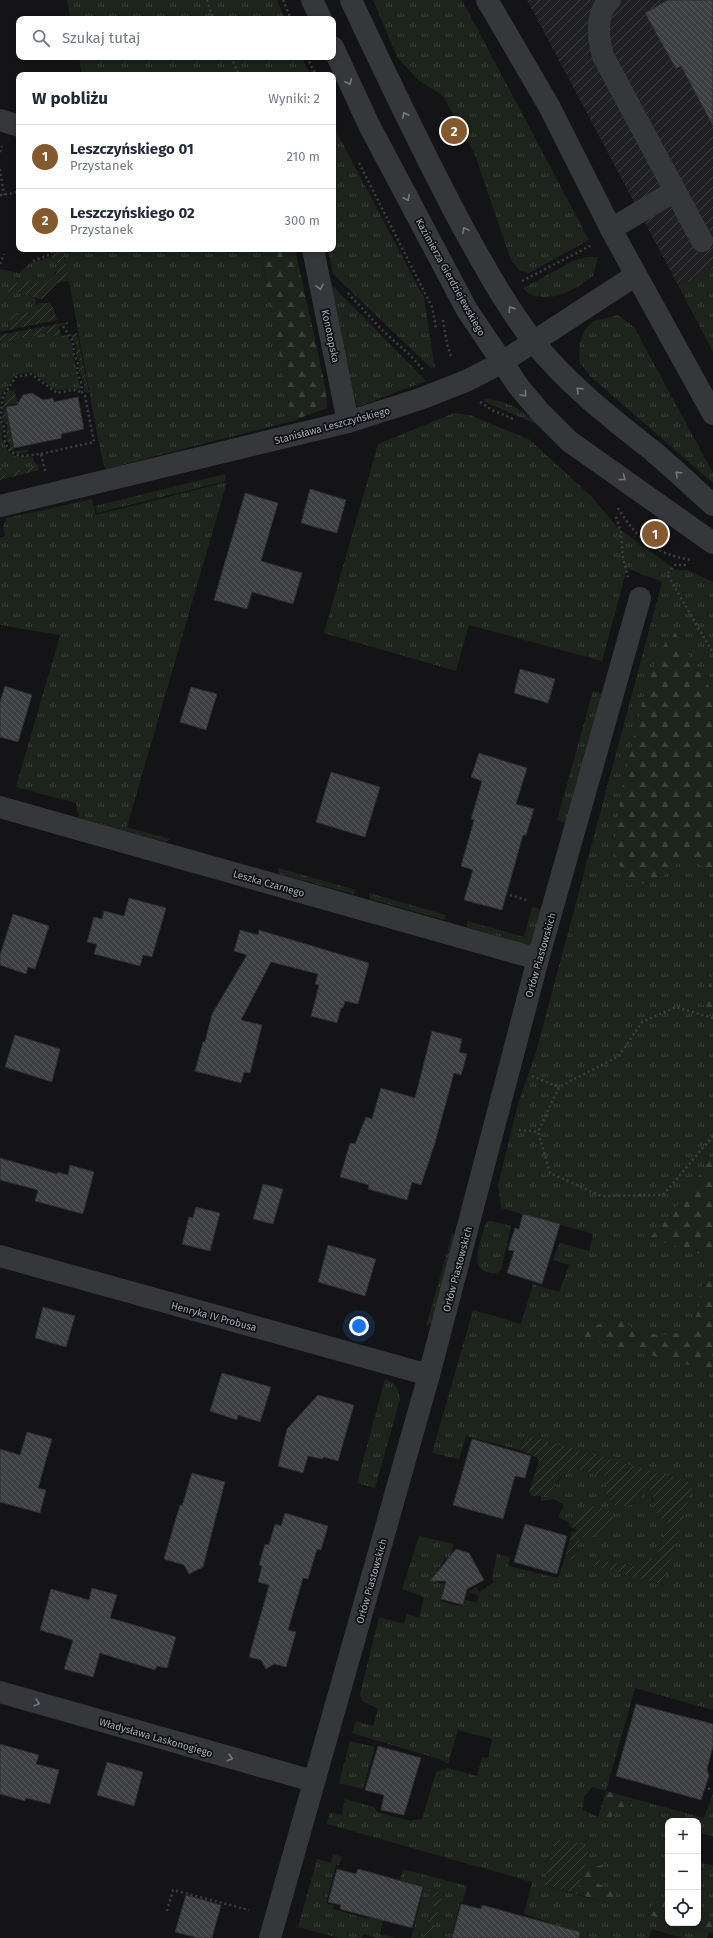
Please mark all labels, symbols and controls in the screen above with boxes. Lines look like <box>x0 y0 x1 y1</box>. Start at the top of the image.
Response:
search box <box>16 16 336 60</box>
icon: search <box>30 27 52 49</box>
text: Szukaj tutaj <box>62 29 140 47</box>
one-way arrow <box>344 78 352 86</box>
text: W pobliżu <box>32 88 108 109</box>
text: Wyniki: 2 <box>268 91 320 106</box>
one-way arrow <box>402 112 410 119</box>
pin: 2 <box>441 116 467 146</box>
text: Leszczyńskiego 01 <box>70 140 194 158</box>
text: 1 <box>42 149 48 164</box>
text: 210 m <box>286 149 320 164</box>
text: Przystanek <box>70 158 133 173</box>
one-way arrow <box>403 194 410 202</box>
text: Leszczyńskiego 02 <box>70 204 195 222</box>
text: 2 <box>42 213 48 228</box>
text: 300 m <box>284 213 320 228</box>
street label: Kazimierza Gierdziejewskiego <box>413 217 488 338</box>
text: Przystanek <box>70 222 133 237</box>
one-way arrow <box>462 227 470 235</box>
one-way arrow <box>316 284 324 290</box>
one-way arrow <box>508 306 516 313</box>
street label: Konotopska <box>319 309 341 364</box>
one-way arrow <box>576 387 584 395</box>
one-way arrow <box>520 389 527 396</box>
street label: Stanisława Leszczyńskiego <box>273 405 392 447</box>
one-way arrow <box>676 472 683 479</box>
one-way arrow <box>619 473 626 480</box>
pin: 1 <box>642 519 668 549</box>
street label: Leszka Czarnego <box>232 868 306 900</box>
street label: Orłów Piastowskich <box>523 911 559 999</box>
street label: Orłów Piastowskich <box>441 1225 475 1313</box>
street label: Henryka IV Probusa <box>170 1300 258 1334</box>
your location <box>349 1316 369 1336</box>
street label: Orłów Piastowskich <box>354 1537 390 1625</box>
one-way arrow <box>34 1698 41 1707</box>
street label: Władysława Laskonogiego <box>98 1716 214 1760</box>
one-way arrow <box>226 1753 233 1762</box>
map controls <box>665 1818 701 1926</box>
button: + <box>665 1818 701 1854</box>
button: − <box>665 1854 701 1890</box>
button: locate <box>665 1890 701 1926</box>

